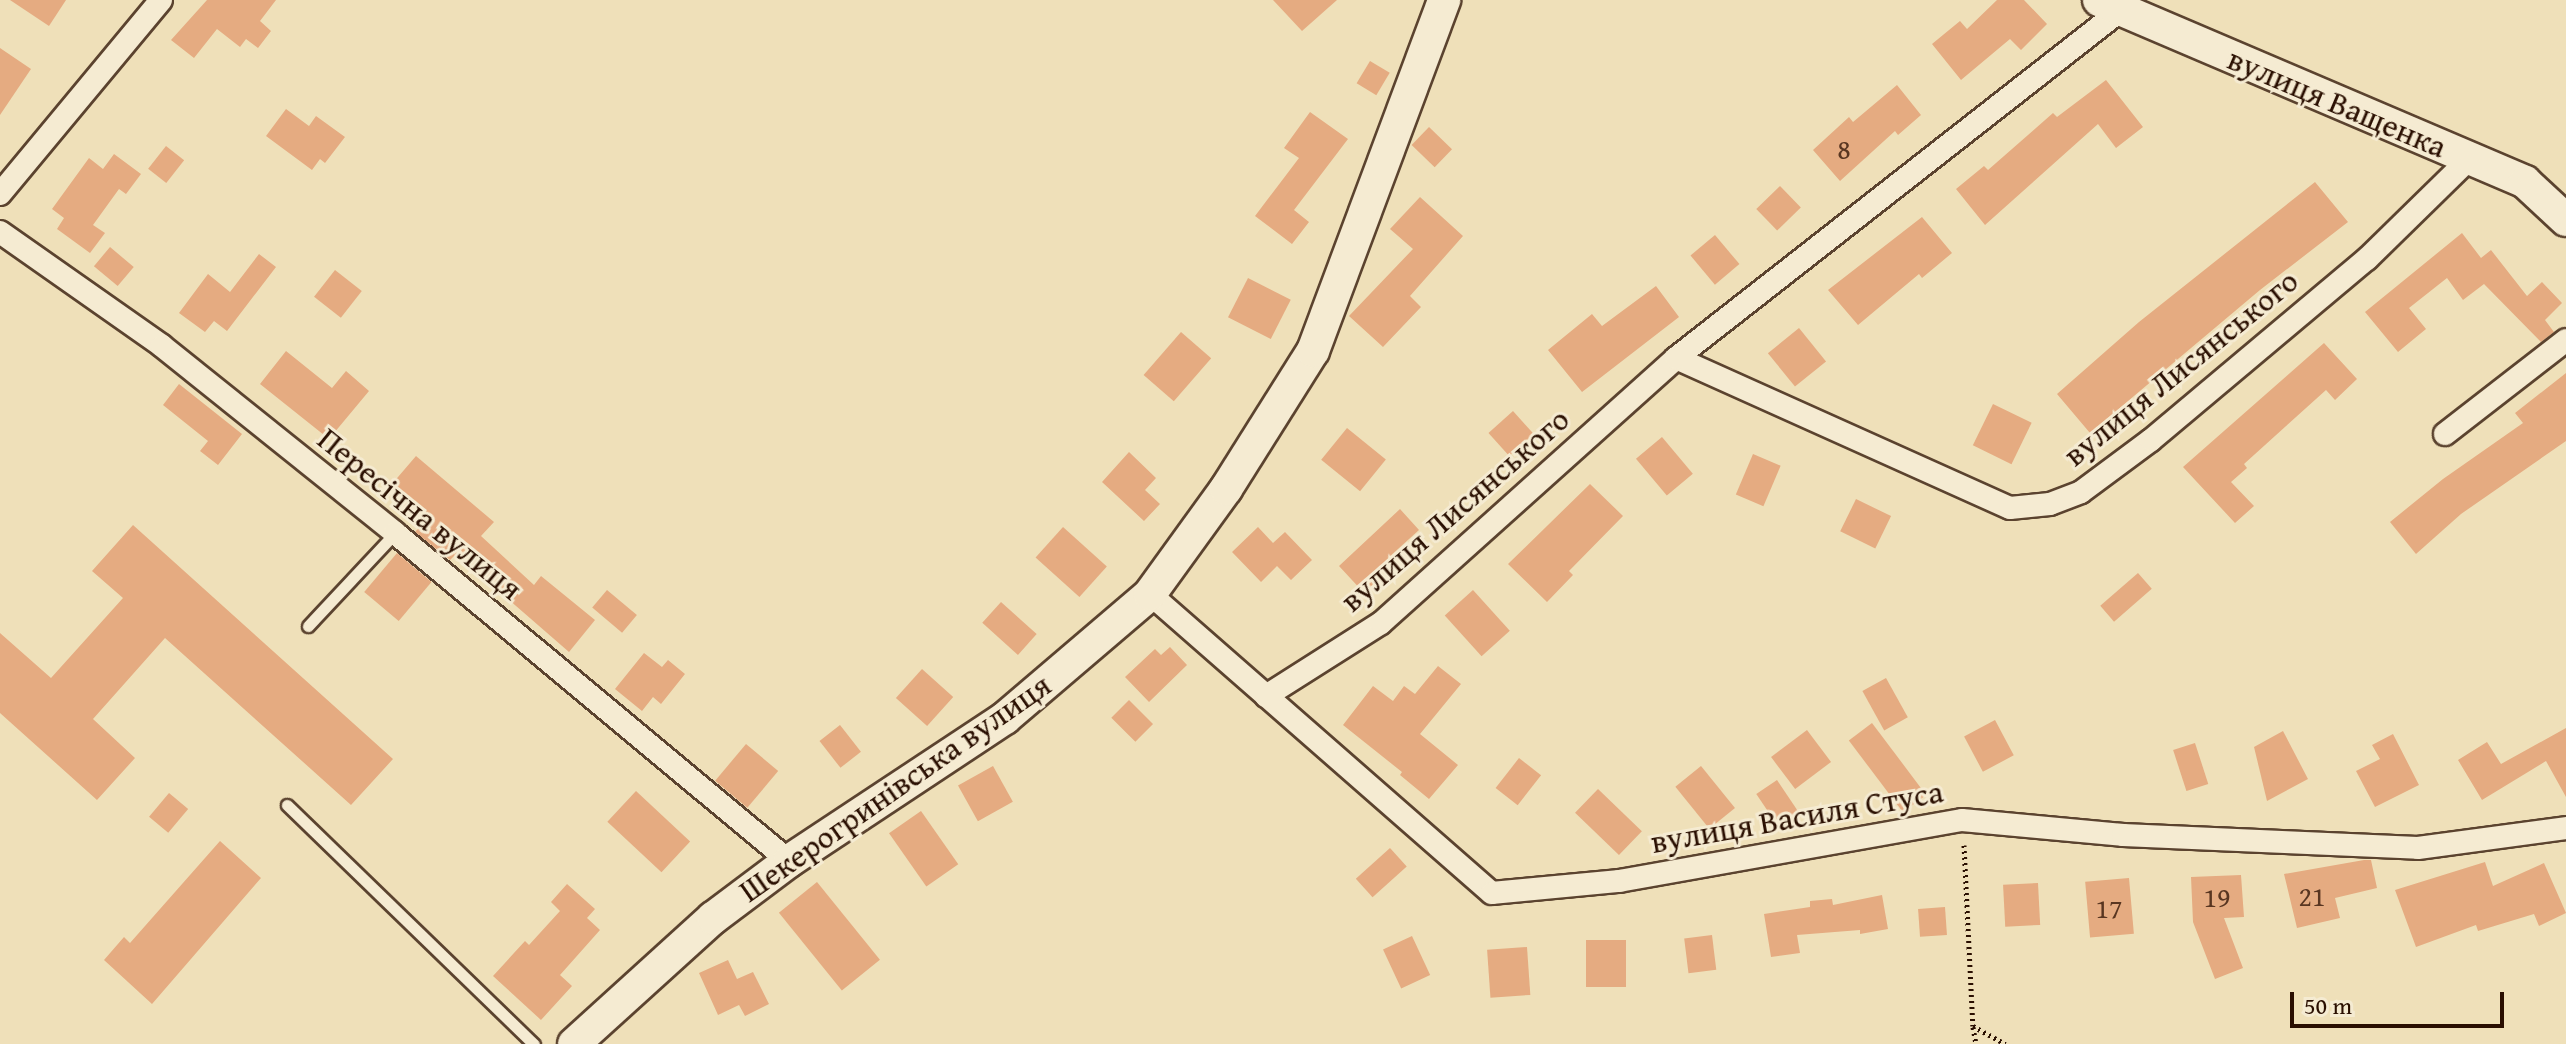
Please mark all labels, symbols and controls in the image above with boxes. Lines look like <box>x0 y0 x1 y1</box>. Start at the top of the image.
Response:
street label: вулиця Ващенка <box>2222 40 2452 166</box>
house number: 8 <box>1837 132 1851 166</box>
street label: вулиця Лисянського <box>2056 262 2306 474</box>
street label: вулиця Лисянського <box>1333 400 1577 620</box>
street label: Пересічна вулиця <box>310 420 530 608</box>
street label: Шекерогринівська вулиця <box>732 666 1058 910</box>
street label: вулиця Василя Стуса <box>1648 772 1946 862</box>
house number: 21 <box>2299 879 2325 913</box>
house number: 19 <box>2204 880 2230 914</box>
house number: 17 <box>2096 891 2122 925</box>
scale bar <box>2294 976 2508 1026</box>
text: 50 m <box>2304 988 2352 1023</box>

